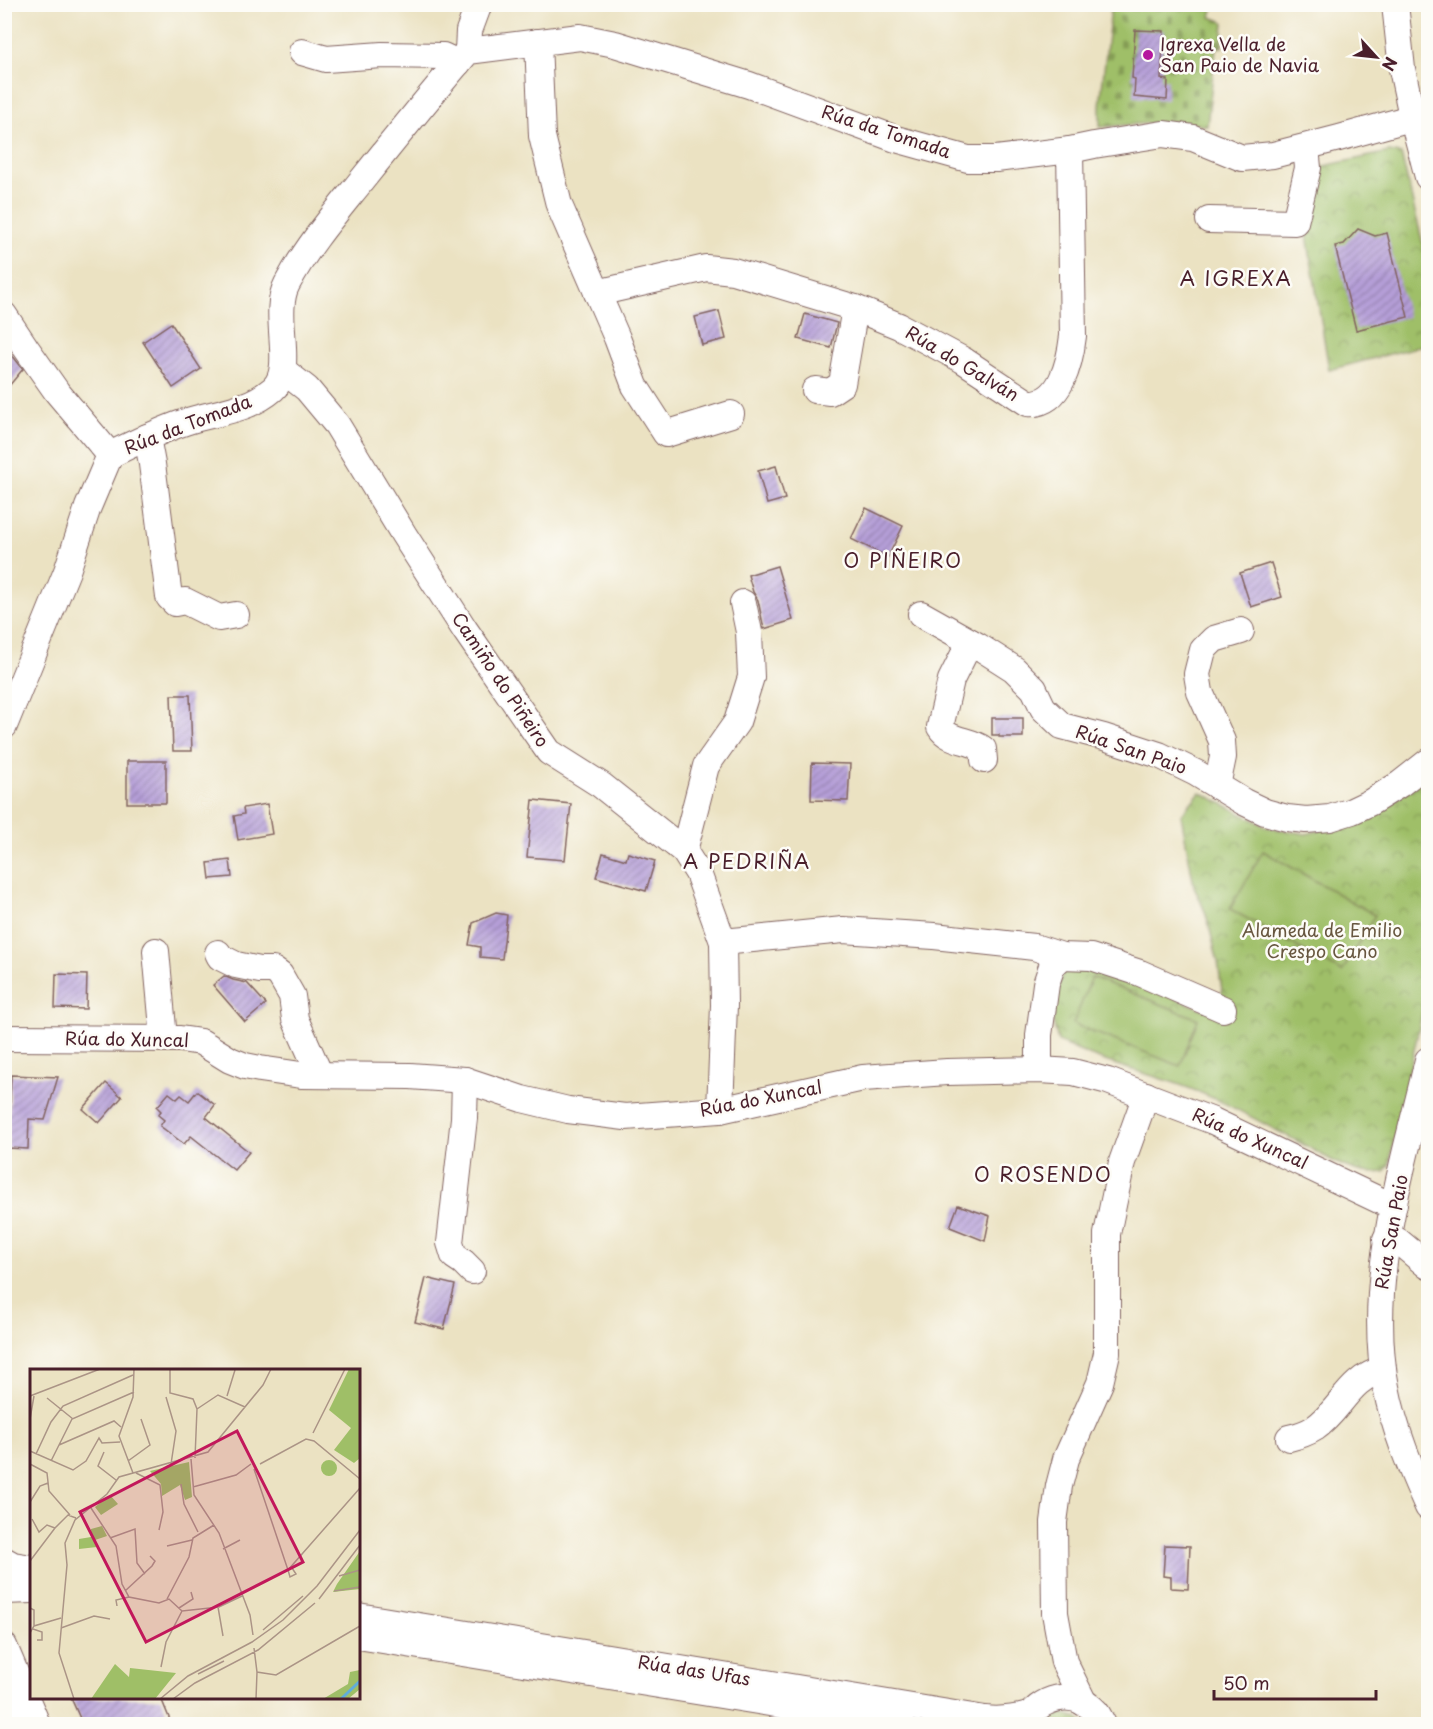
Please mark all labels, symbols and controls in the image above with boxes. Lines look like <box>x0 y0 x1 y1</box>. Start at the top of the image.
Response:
north arrow <box>1346 27 1406 87</box>
place label: Igrexa Vella de San Paio de Navia <box>1160 30 1320 78</box>
marker: Igrexa Vella de San Paio de Navia <box>1141 48 1155 62</box>
text: N <box>1377 53 1404 75</box>
street label: Rúa da Tomada <box>818 97 955 164</box>
district label: A IGREXA <box>1180 263 1292 293</box>
street label: Rúa do Galván <box>901 318 1025 407</box>
street label: Rúa da Tomada <box>120 387 256 460</box>
district label: O PIÑEIRO <box>843 545 963 575</box>
street label: Camiño do Piñeiro <box>446 606 557 752</box>
street label: Rúa San Paio <box>1072 717 1191 780</box>
district label: A PEDRIÑA <box>683 846 811 876</box>
park label: Alameda de Emilio Crespo Cano <box>1242 916 1402 964</box>
street label: Rúa do Xuncal <box>65 1024 189 1053</box>
street label: Rúa do Xuncal <box>697 1072 824 1123</box>
street label: Rúa do Xuncal <box>1188 1100 1313 1175</box>
district label: O ROSENDO <box>974 1159 1112 1189</box>
street label: Rúa San Paio <box>1367 1172 1414 1291</box>
inset map <box>30 1369 360 1699</box>
street label: Rúa das Ufas <box>636 1647 752 1692</box>
scale bar <box>1214 1663 1376 1701</box>
text: 50 m <box>1223 1669 1270 1696</box>

